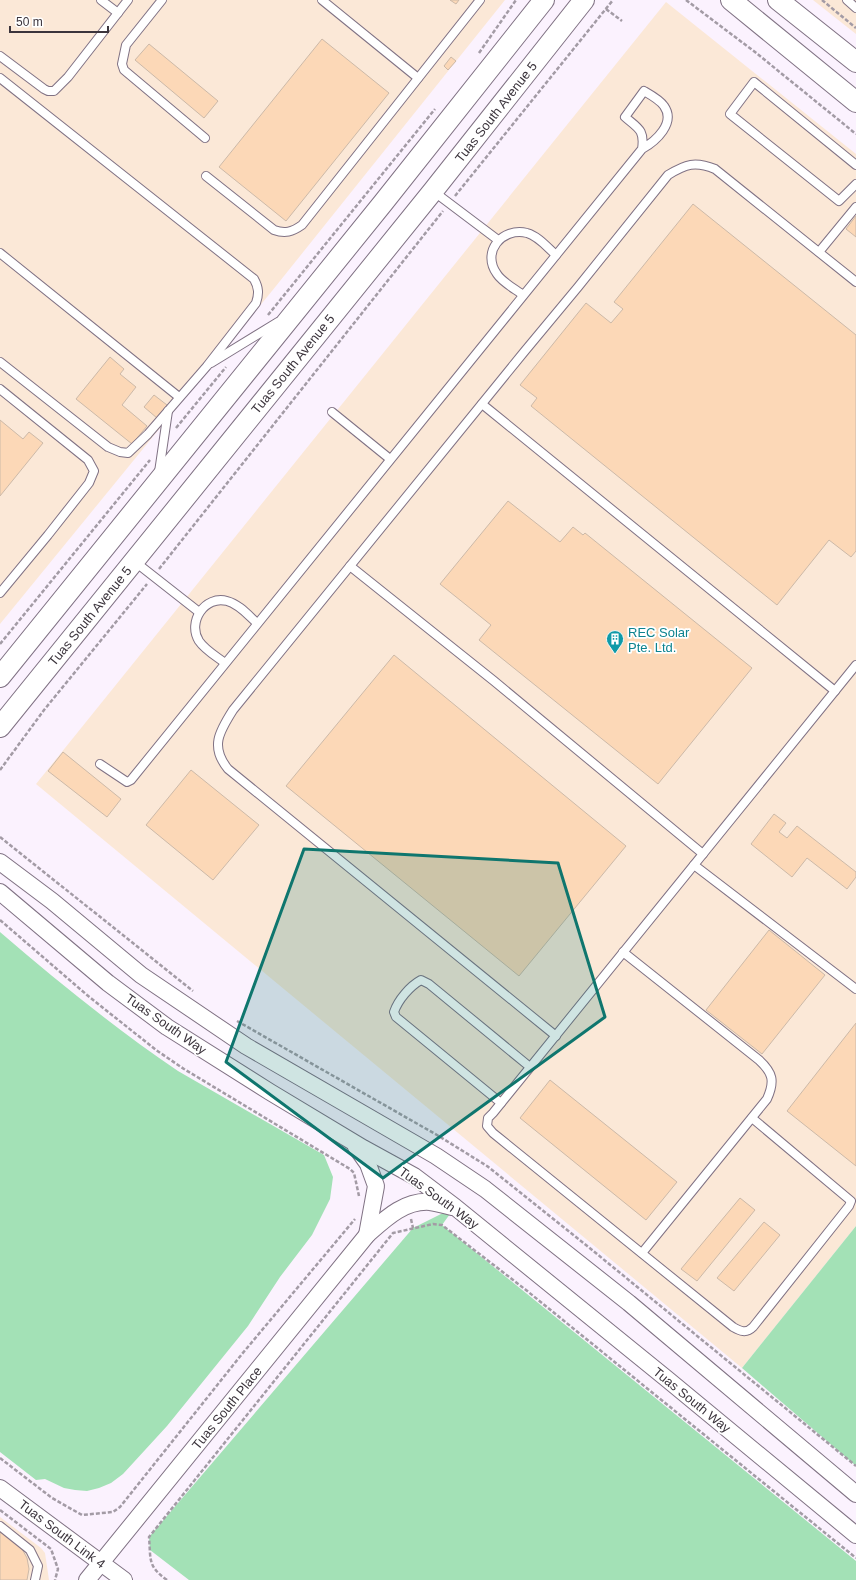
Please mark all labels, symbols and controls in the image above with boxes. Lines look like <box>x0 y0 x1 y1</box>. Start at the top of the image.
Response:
scale bar <box>10 8 108 34</box>
text: 50 m <box>16 15 43 29</box>
street label: Tuas South Avenue 5 <box>452 59 540 165</box>
street label: Tuas South Avenue 5 <box>248 311 338 417</box>
street label: Tuas South Avenue 5 <box>45 563 135 669</box>
place label: REC Solar Pte. Ltd. <box>628 625 690 655</box>
building icon: REC Solar Pte. Ltd. <box>605 629 625 654</box>
street label: Tuas South Way <box>123 991 210 1058</box>
street label: Tuas South Way <box>396 1164 482 1232</box>
street label: Tuas South Place <box>189 1364 265 1452</box>
street label: Tuas South Way <box>650 1364 734 1436</box>
street label: Tuas South Link 4 <box>16 1497 108 1571</box>

